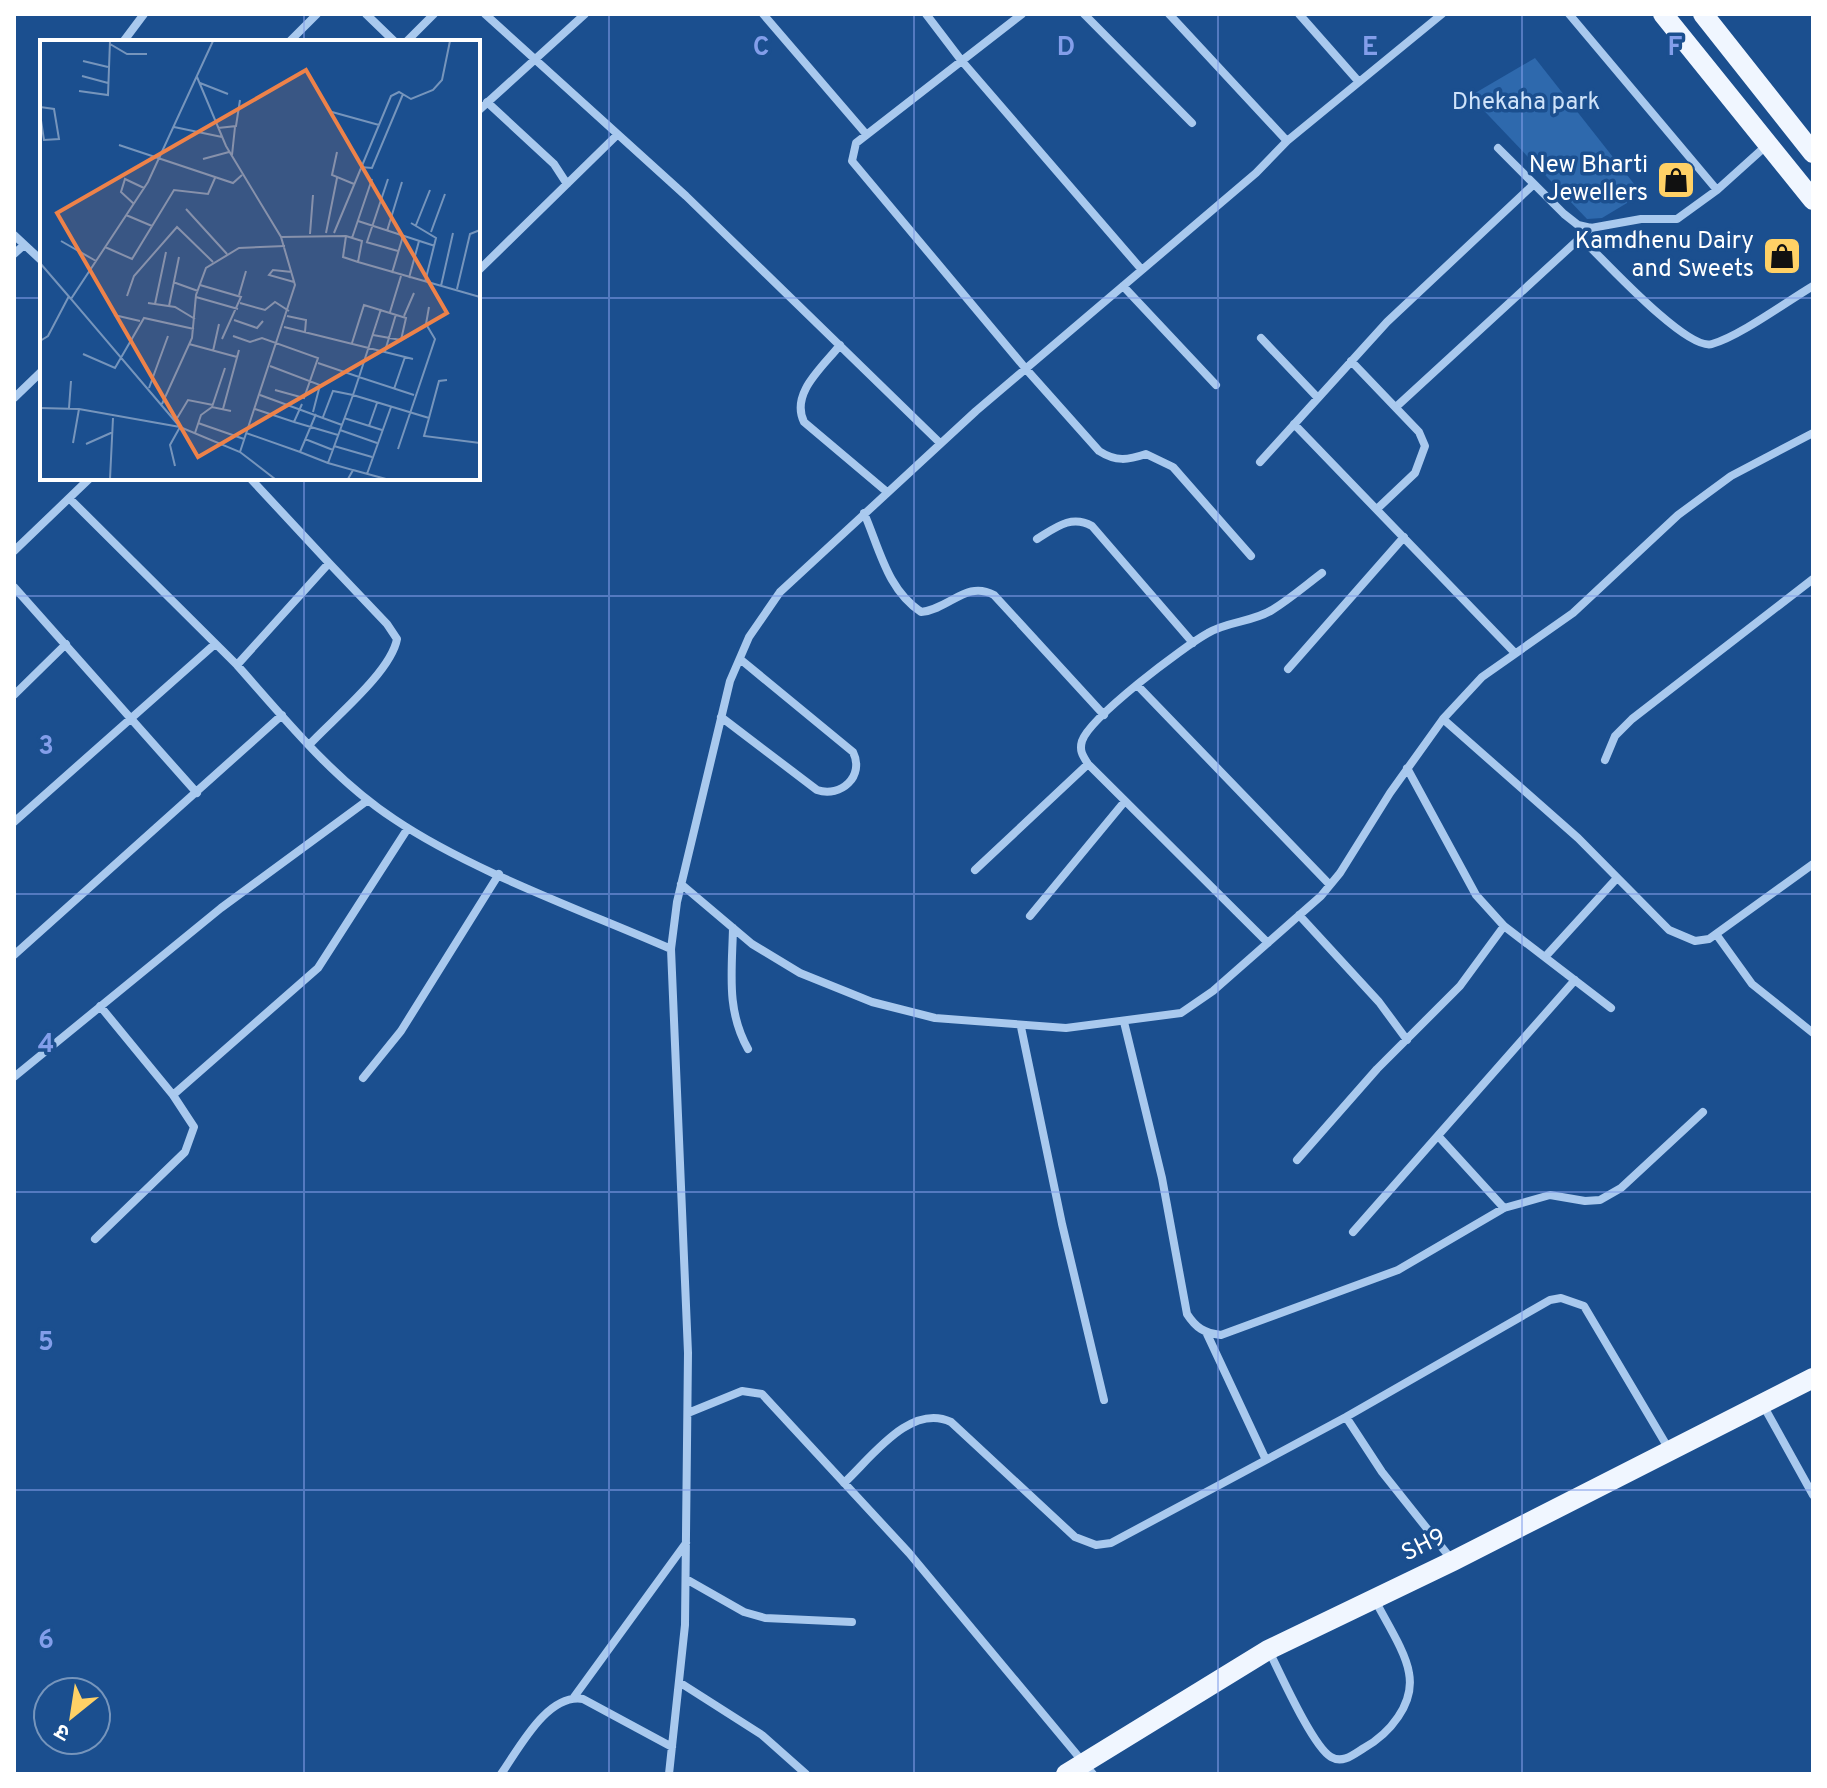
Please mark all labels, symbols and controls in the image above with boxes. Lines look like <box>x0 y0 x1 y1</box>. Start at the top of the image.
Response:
text: C <box>753 32 769 65</box>
text: D <box>1057 32 1075 65</box>
text: E <box>1362 32 1378 65</box>
text: F <box>1668 32 1683 65</box>
inset map <box>40 40 480 480</box>
park label: Dhekaha park <box>1452 88 1600 118</box>
place label: New Bharti Jewellers <box>1529 151 1648 209</box>
shop icon: New Bharti Jewellers <box>1655 159 1697 201</box>
place label: Kamdhenu Dairy and Sweets <box>1575 227 1754 285</box>
shop icon: Kamdhenu Dairy and Sweets <box>1761 235 1803 277</box>
text: 3 <box>38 731 54 764</box>
text: 4 <box>38 1029 54 1062</box>
text: 5 <box>38 1327 54 1360</box>
street label: SH9 <box>1397 1523 1451 1569</box>
text: 6 <box>38 1625 54 1658</box>
north arrow <box>32 1676 112 1756</box>
text: उ <box>50 1716 76 1746</box>

